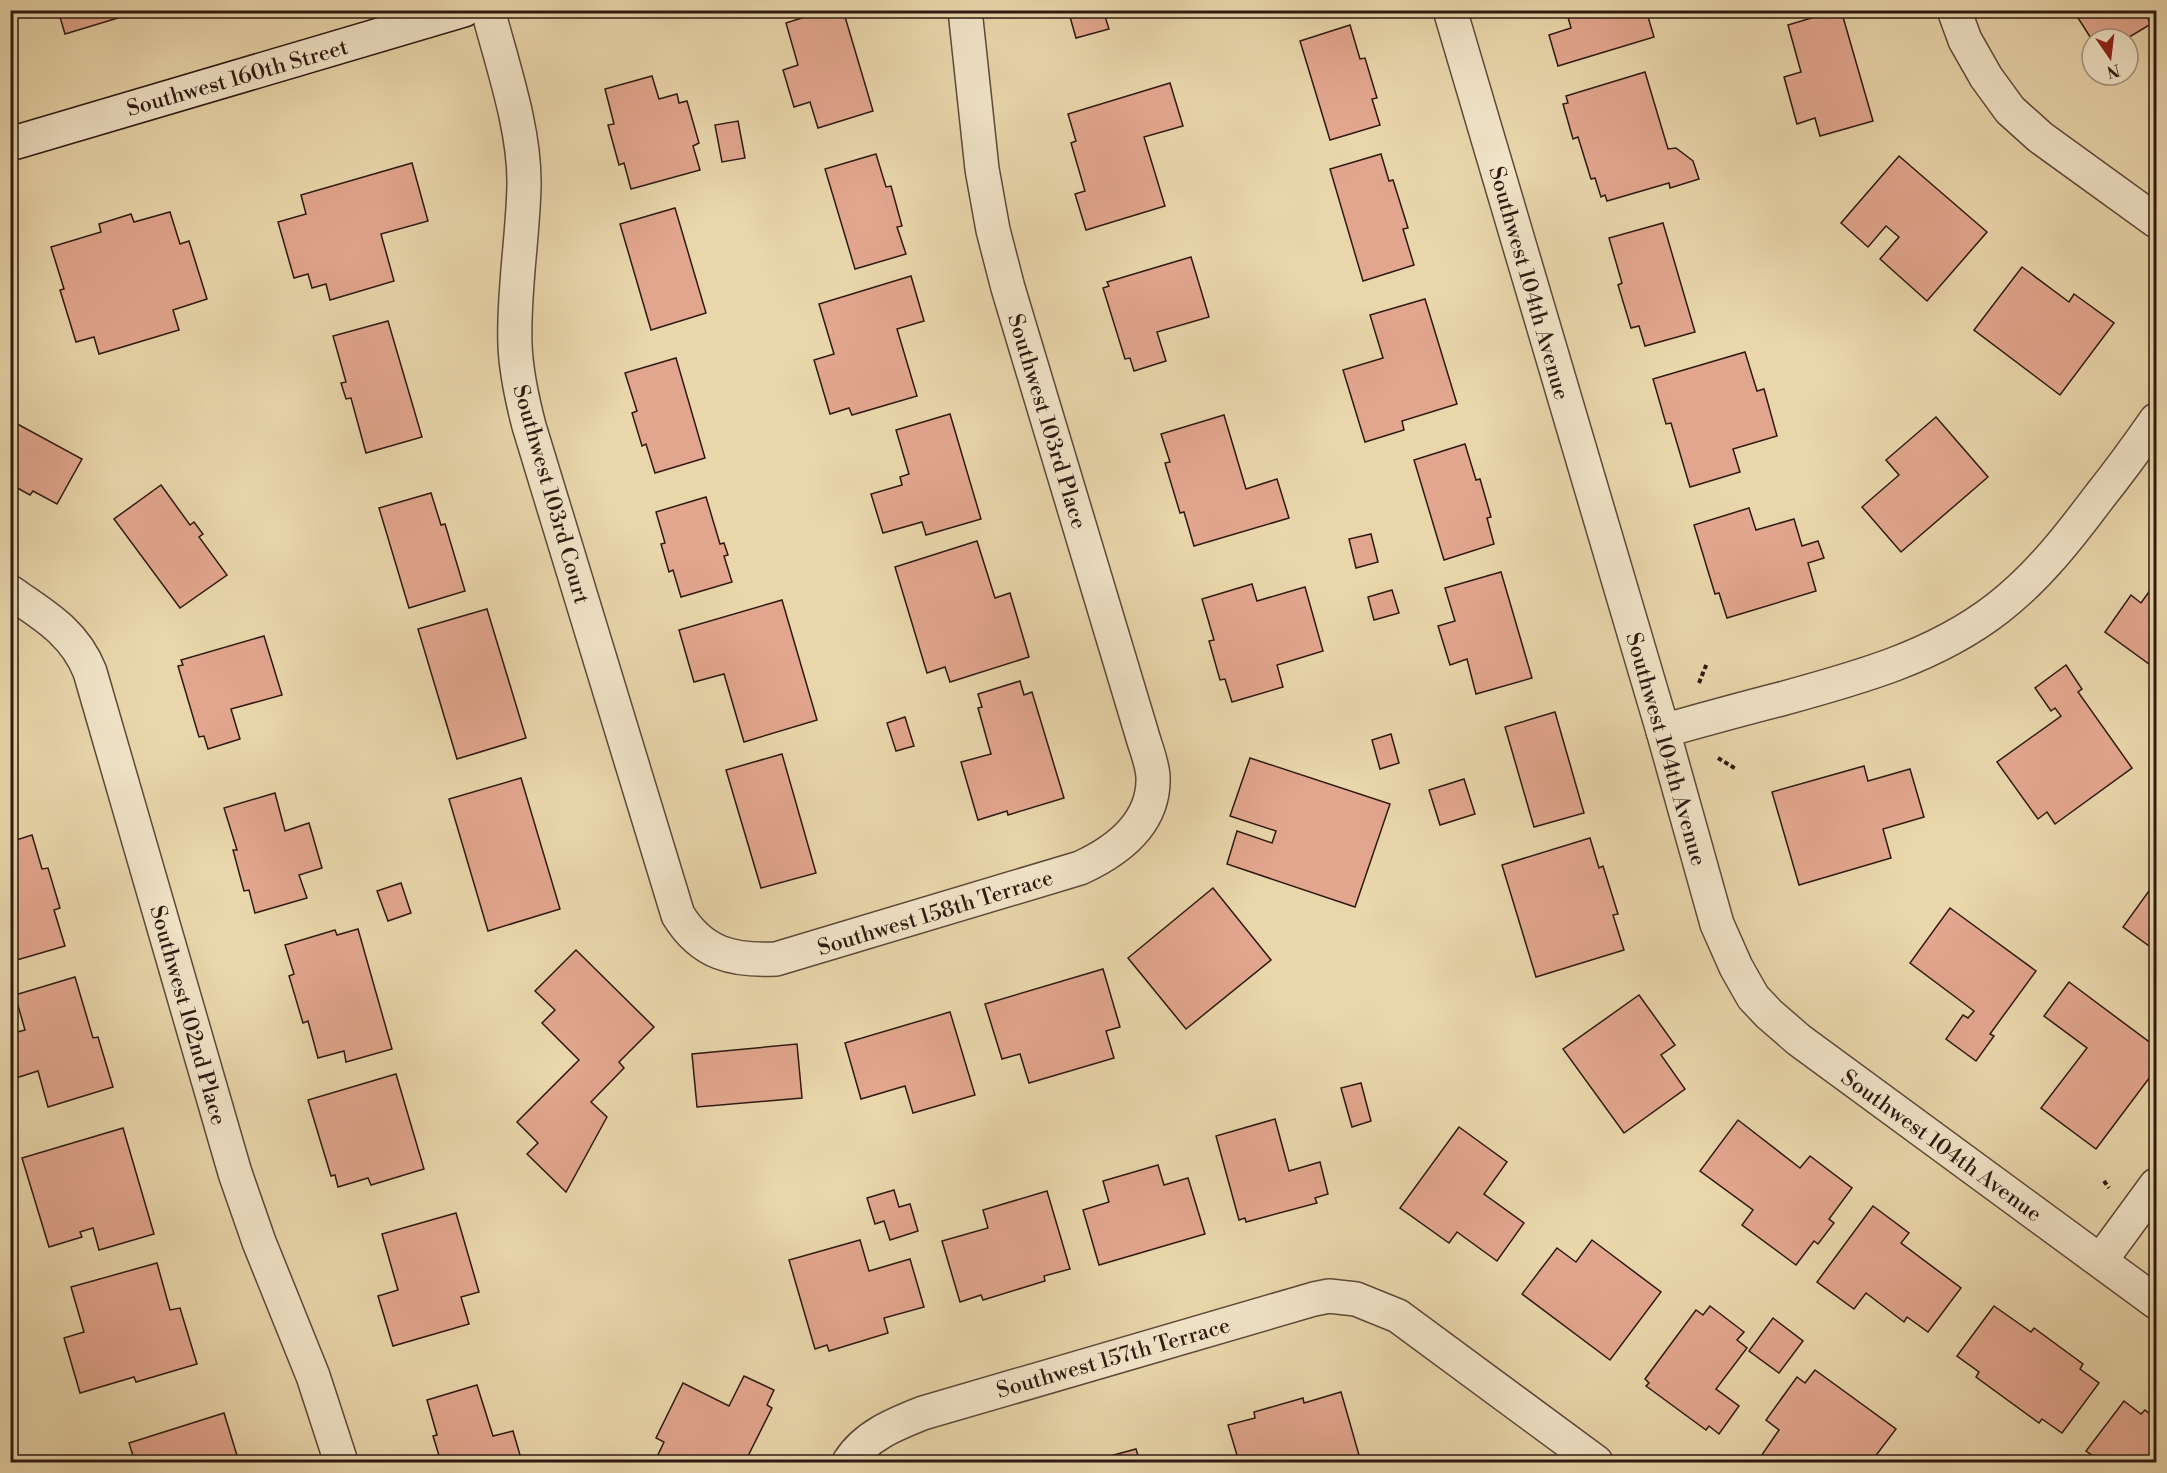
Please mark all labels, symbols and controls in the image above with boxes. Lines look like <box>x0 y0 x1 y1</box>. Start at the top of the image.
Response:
north arrow <box>2080 27 2140 87</box>
street label: Southwest 160th Street <box>124 34 351 123</box>
text: N <box>2104 59 2122 82</box>
street label: Southwest 104th Avenue <box>1482 164 1575 403</box>
street label: Southwest 103rd Place <box>1001 311 1092 532</box>
street label: Southwest 103rd Court <box>506 382 595 607</box>
street label: Southwest 104th Avenue <box>1619 630 1712 869</box>
street label: Southwest 158th Terrace <box>814 865 1057 962</box>
street label: Southwest 102nd Place <box>143 902 232 1128</box>
street label: Southwest 104th Avenue <box>1835 1064 2047 1228</box>
street label: Southwest 157th Terrace <box>993 1312 1233 1405</box>

